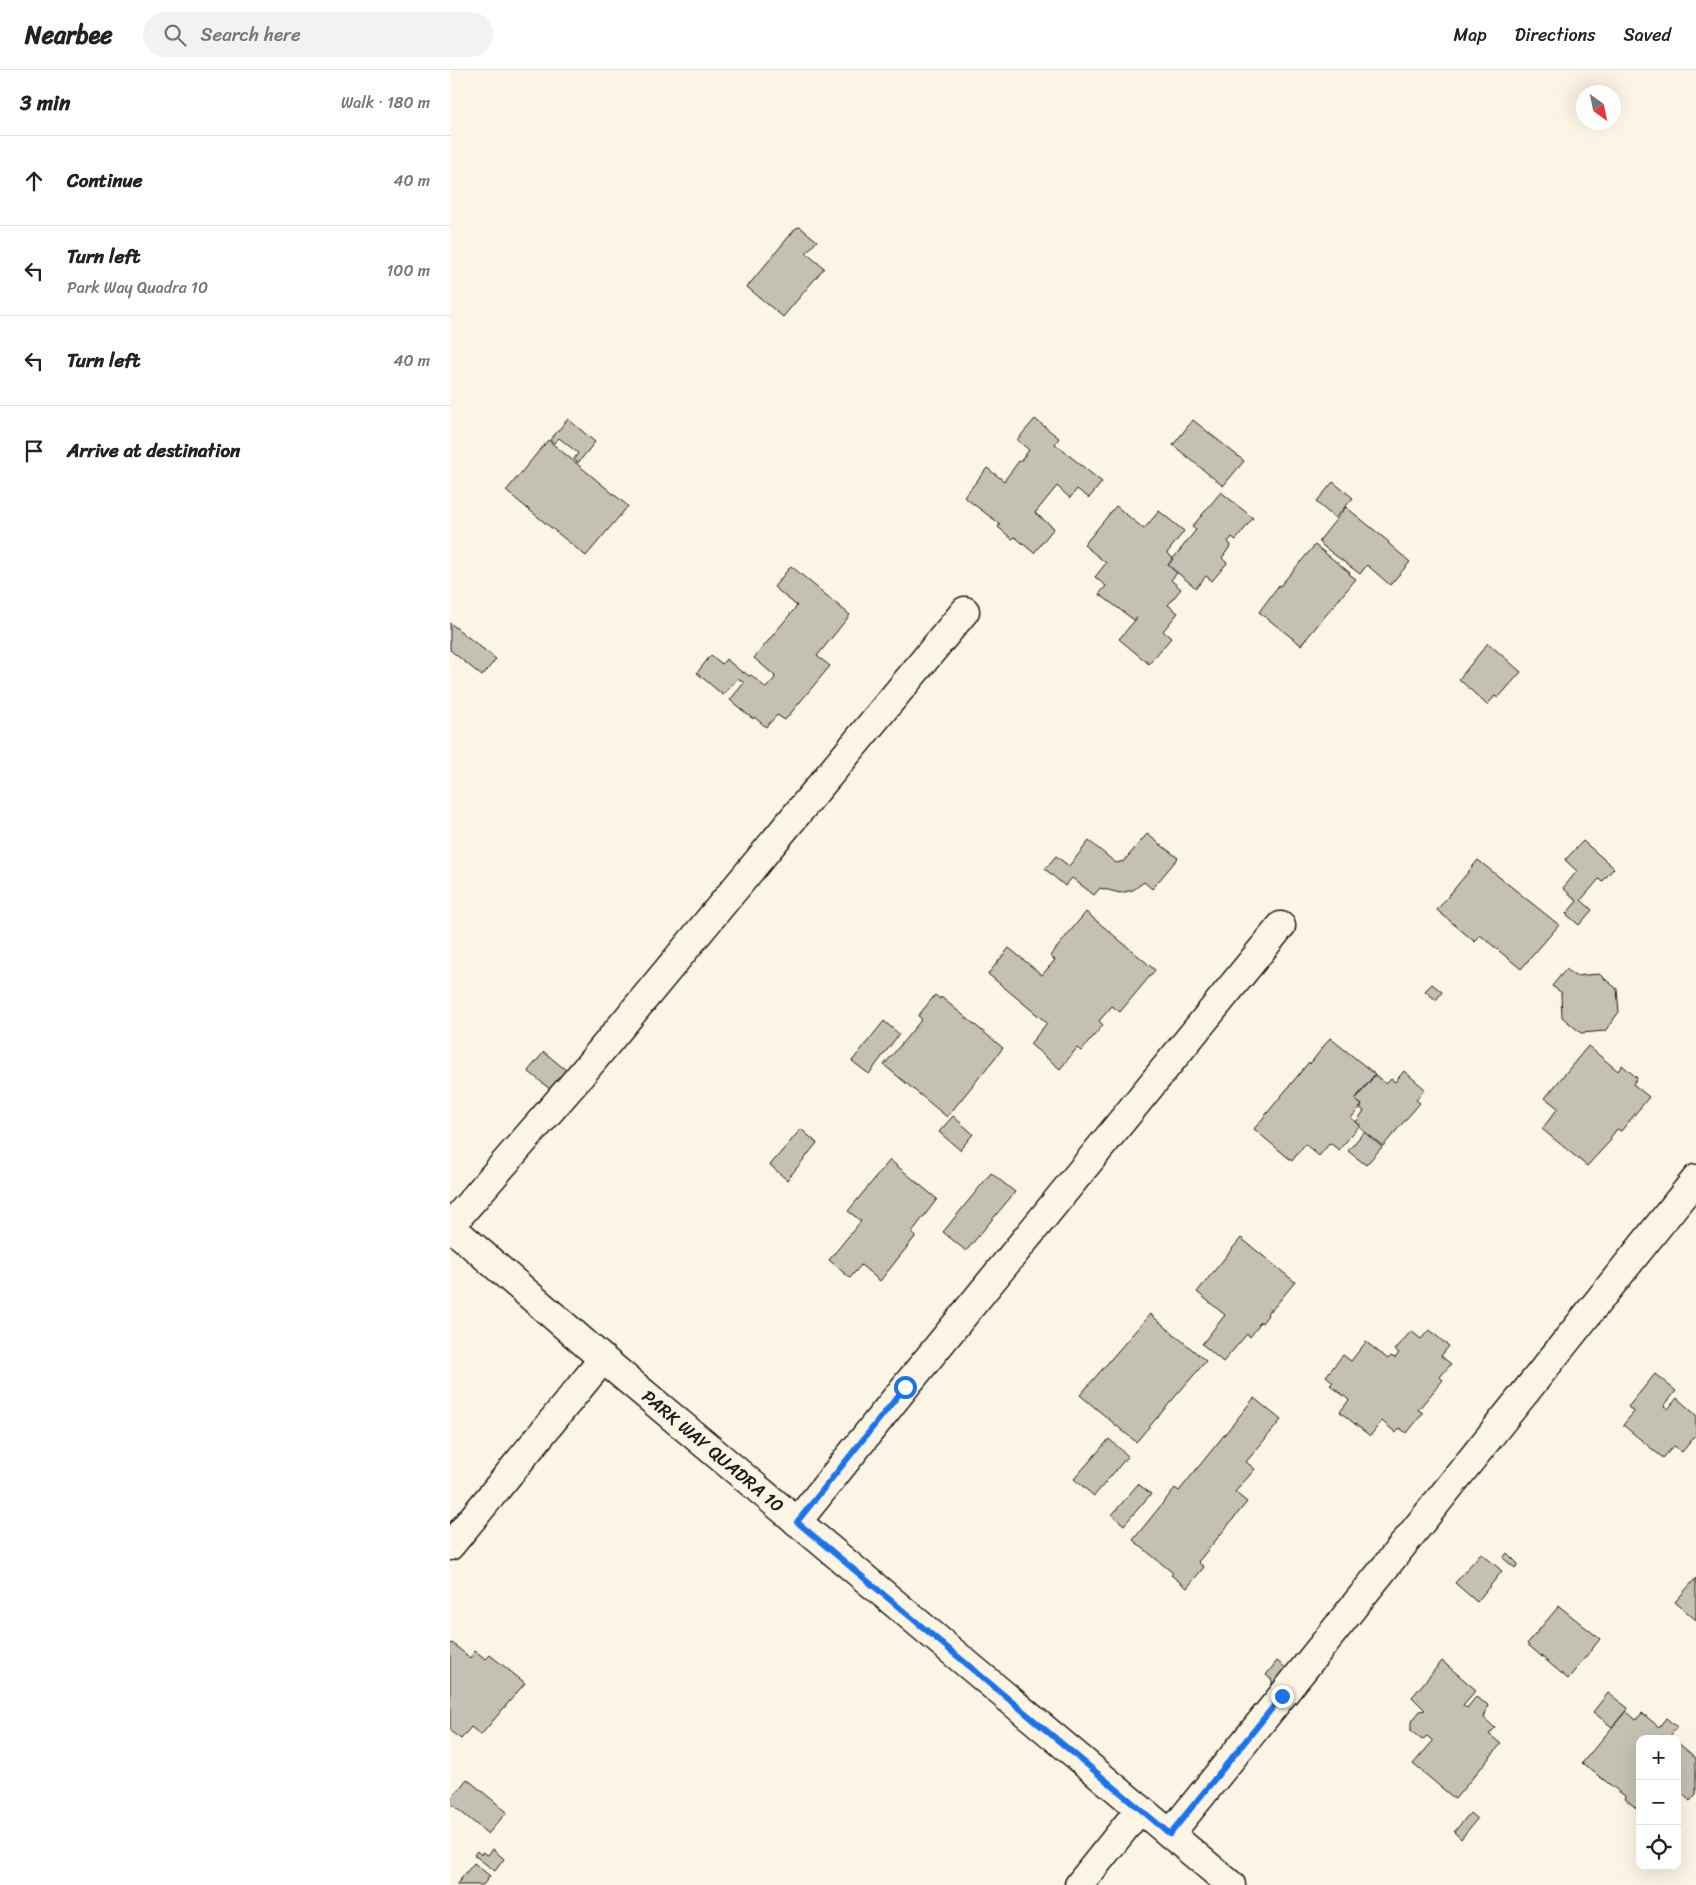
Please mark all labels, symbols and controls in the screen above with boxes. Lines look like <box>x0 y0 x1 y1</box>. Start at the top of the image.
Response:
search box <box>143 12 493 57</box>
text: Nearbee <box>25 14 113 56</box>
text: Search here <box>201 18 301 51</box>
text: Map <box>1454 19 1487 51</box>
text: Directions <box>1515 19 1596 51</box>
text: Saved <box>1624 19 1671 51</box>
icon: search <box>161 21 189 49</box>
text: 3 min <box>20 84 70 122</box>
north arrow <box>1576 85 1621 130</box>
text: Walk · 180 m <box>341 88 430 117</box>
text: Continue <box>67 164 143 197</box>
text: 40 m <box>393 166 430 195</box>
icon: ahead <box>20 167 48 195</box>
text: Turn left <box>67 240 140 273</box>
text: 100 m <box>386 256 430 285</box>
icon: left <box>20 257 48 285</box>
text: Park Way Quadra 10 <box>67 273 208 302</box>
text: Turn left <box>67 344 140 377</box>
text: 40 m <box>393 346 430 375</box>
icon: left <box>20 347 48 375</box>
text: Arrive at destination <box>67 434 240 467</box>
icon: arrive <box>20 437 48 465</box>
route start <box>894 1376 917 1399</box>
street label: PARK WAY QUADRA 10 <box>634 1381 792 1521</box>
route end <box>1271 1685 1294 1708</box>
map controls <box>1636 1735 1681 1870</box>
button: + <box>1636 1735 1681 1780</box>
button: − <box>1636 1780 1681 1825</box>
button: locate <box>1636 1825 1681 1870</box>

